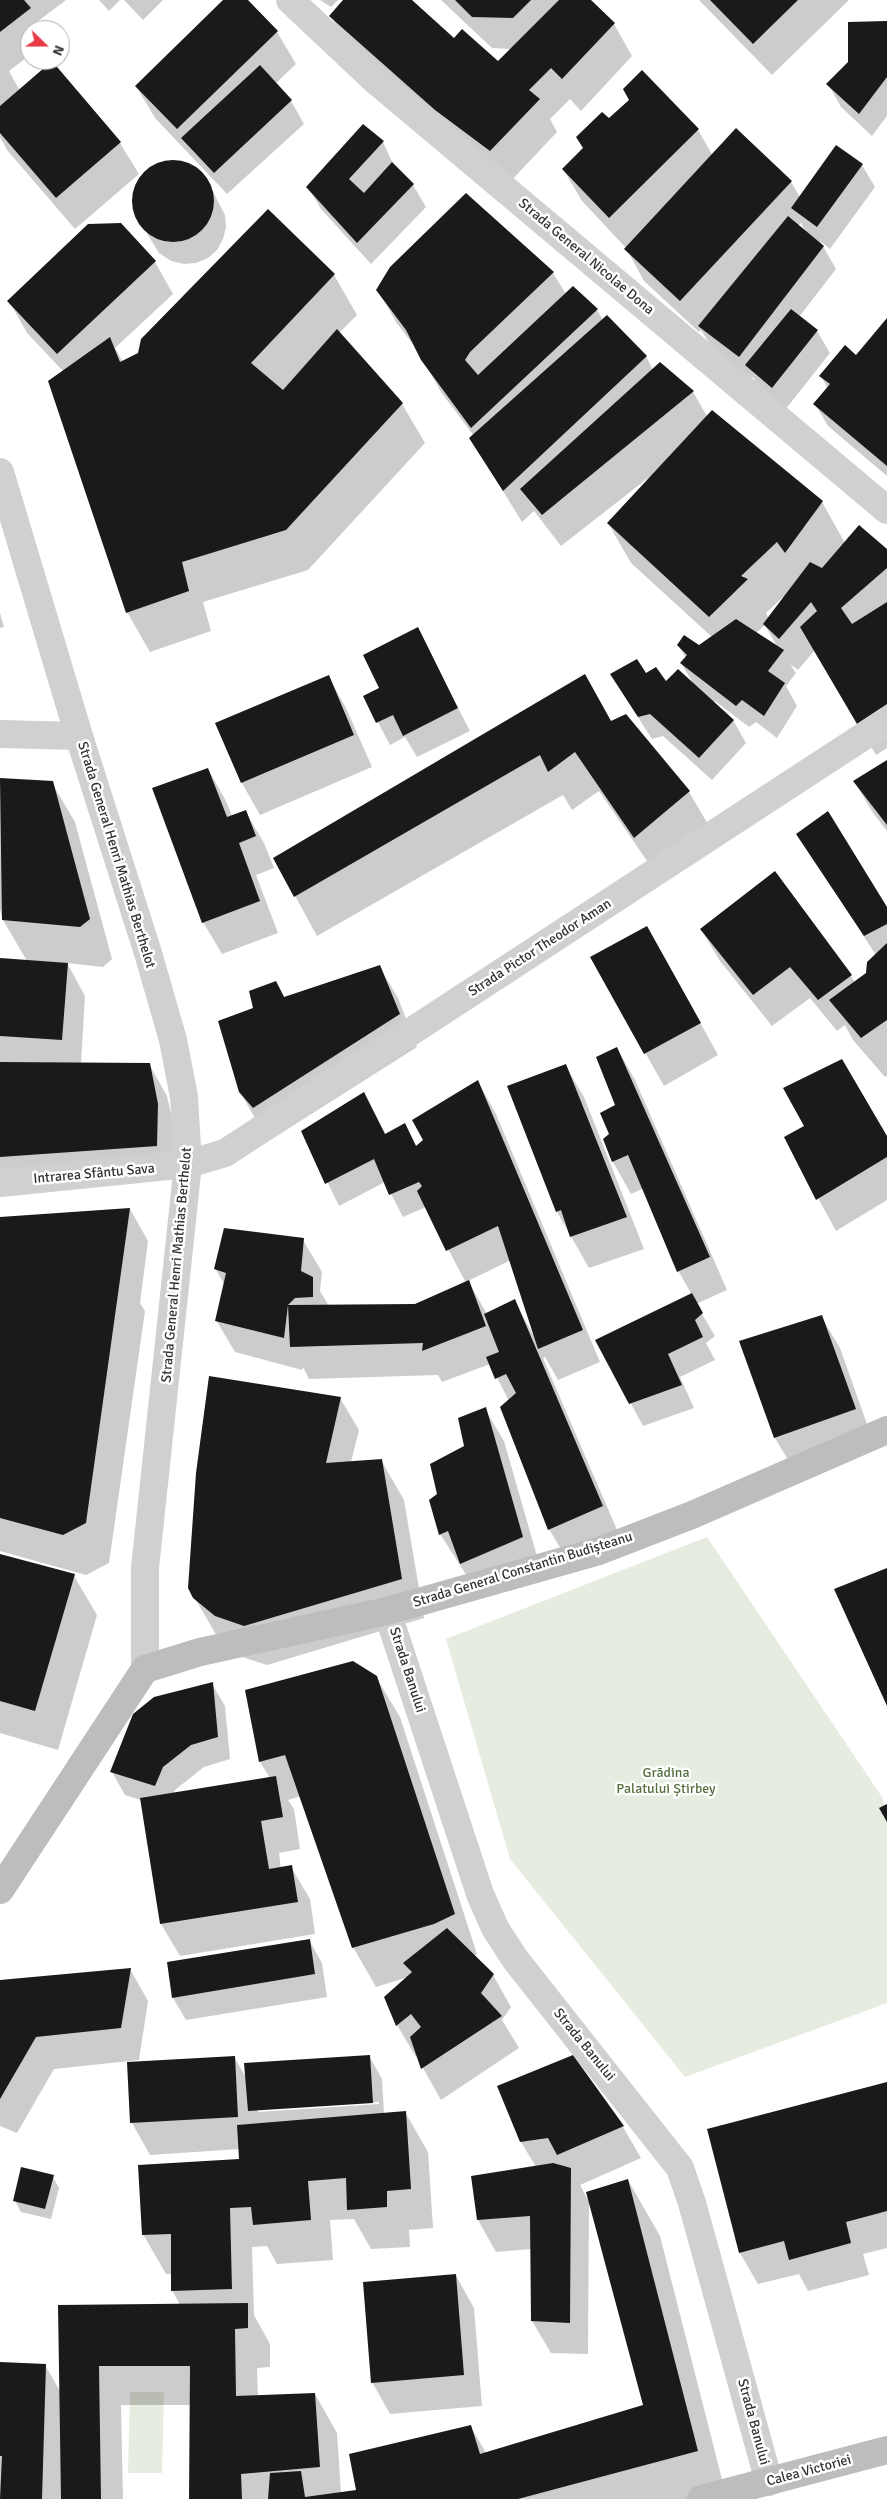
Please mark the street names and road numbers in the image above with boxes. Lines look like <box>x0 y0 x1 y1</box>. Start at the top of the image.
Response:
street label: Strada General Nicolae Dona <box>515 195 657 319</box>
street label: Strada General Henri Mathias Berthelot <box>73 740 159 970</box>
street label: Strada Pictor Theodor Aman <box>465 895 615 1001</box>
street label: Strada General Henri Mathias Berthelot <box>158 1147 196 1383</box>
street label: Intrarea Sfântu Sava <box>33 1160 155 1188</box>
street label: Strada General Constantin Budișteanu <box>411 1529 635 1611</box>
street label: Strada Banului <box>385 1625 429 1715</box>
street label: Strada Banului <box>550 2005 618 2085</box>
street label: Strada Banului <box>733 2377 773 2467</box>
street label: Calea Victoriei <box>765 2452 853 2490</box>

